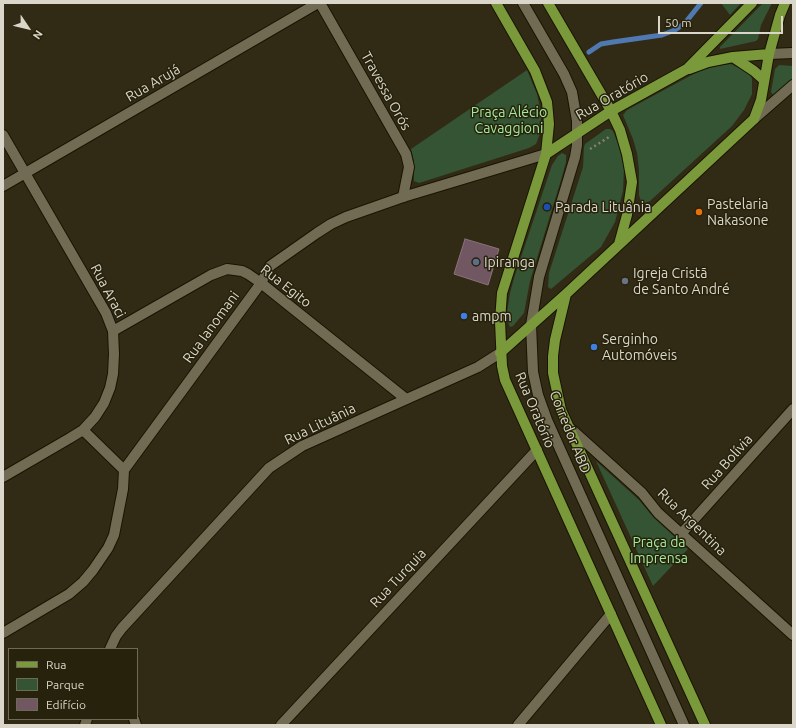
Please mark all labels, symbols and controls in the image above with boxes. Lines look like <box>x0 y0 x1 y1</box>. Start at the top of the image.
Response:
north arrow <box>8 8 48 48</box>
scale bar <box>660 8 785 34</box>
text: 50 m <box>665 16 692 29</box>
text: N <box>31 28 45 42</box>
street label: Travessa Orós <box>357 49 415 133</box>
street label: Rua Arujá <box>123 61 183 105</box>
street label: Rua Oratório <box>573 68 651 124</box>
park label: Praça Alécio Cavaggioni <box>471 104 547 136</box>
place label: Pastelaria Nakasone <box>707 196 769 228</box>
place label: Parada Lituânia <box>555 199 651 215</box>
marker: Parada Lituânia <box>542 202 552 212</box>
marker: Pastelaria Nakasone <box>694 207 704 217</box>
place label: Ipiranga <box>484 254 535 270</box>
marker: Ipiranga <box>471 257 481 267</box>
street label: Rua Araci <box>87 261 129 321</box>
street label: Rua Egito <box>257 261 315 311</box>
place label: Igreja Cristã de Santo André <box>633 265 730 298</box>
marker: Igreja Cristã de Santo André <box>620 276 630 286</box>
street label: Rua Ianomani <box>179 288 243 366</box>
place label: ampm <box>472 308 512 324</box>
marker: ampm <box>459 311 469 321</box>
place label: Serginho Automóveis <box>602 331 677 364</box>
marker: Serginho Automóveis <box>589 342 599 352</box>
street label: Rua Oratório <box>511 369 559 451</box>
street label: Corredor ABD <box>546 388 594 476</box>
street label: Rua Lituânia <box>282 400 358 448</box>
street label: Rua Bolívia <box>698 431 756 493</box>
street label: Rua Argentina <box>654 485 730 559</box>
park label: Praça da Imprensa <box>630 534 688 566</box>
street label: Rua Turquia <box>366 545 430 611</box>
legend <box>8 648 138 720</box>
text: Rua <box>46 658 67 671</box>
text: Parque <box>46 678 84 691</box>
text: Edifício <box>46 698 86 711</box>

